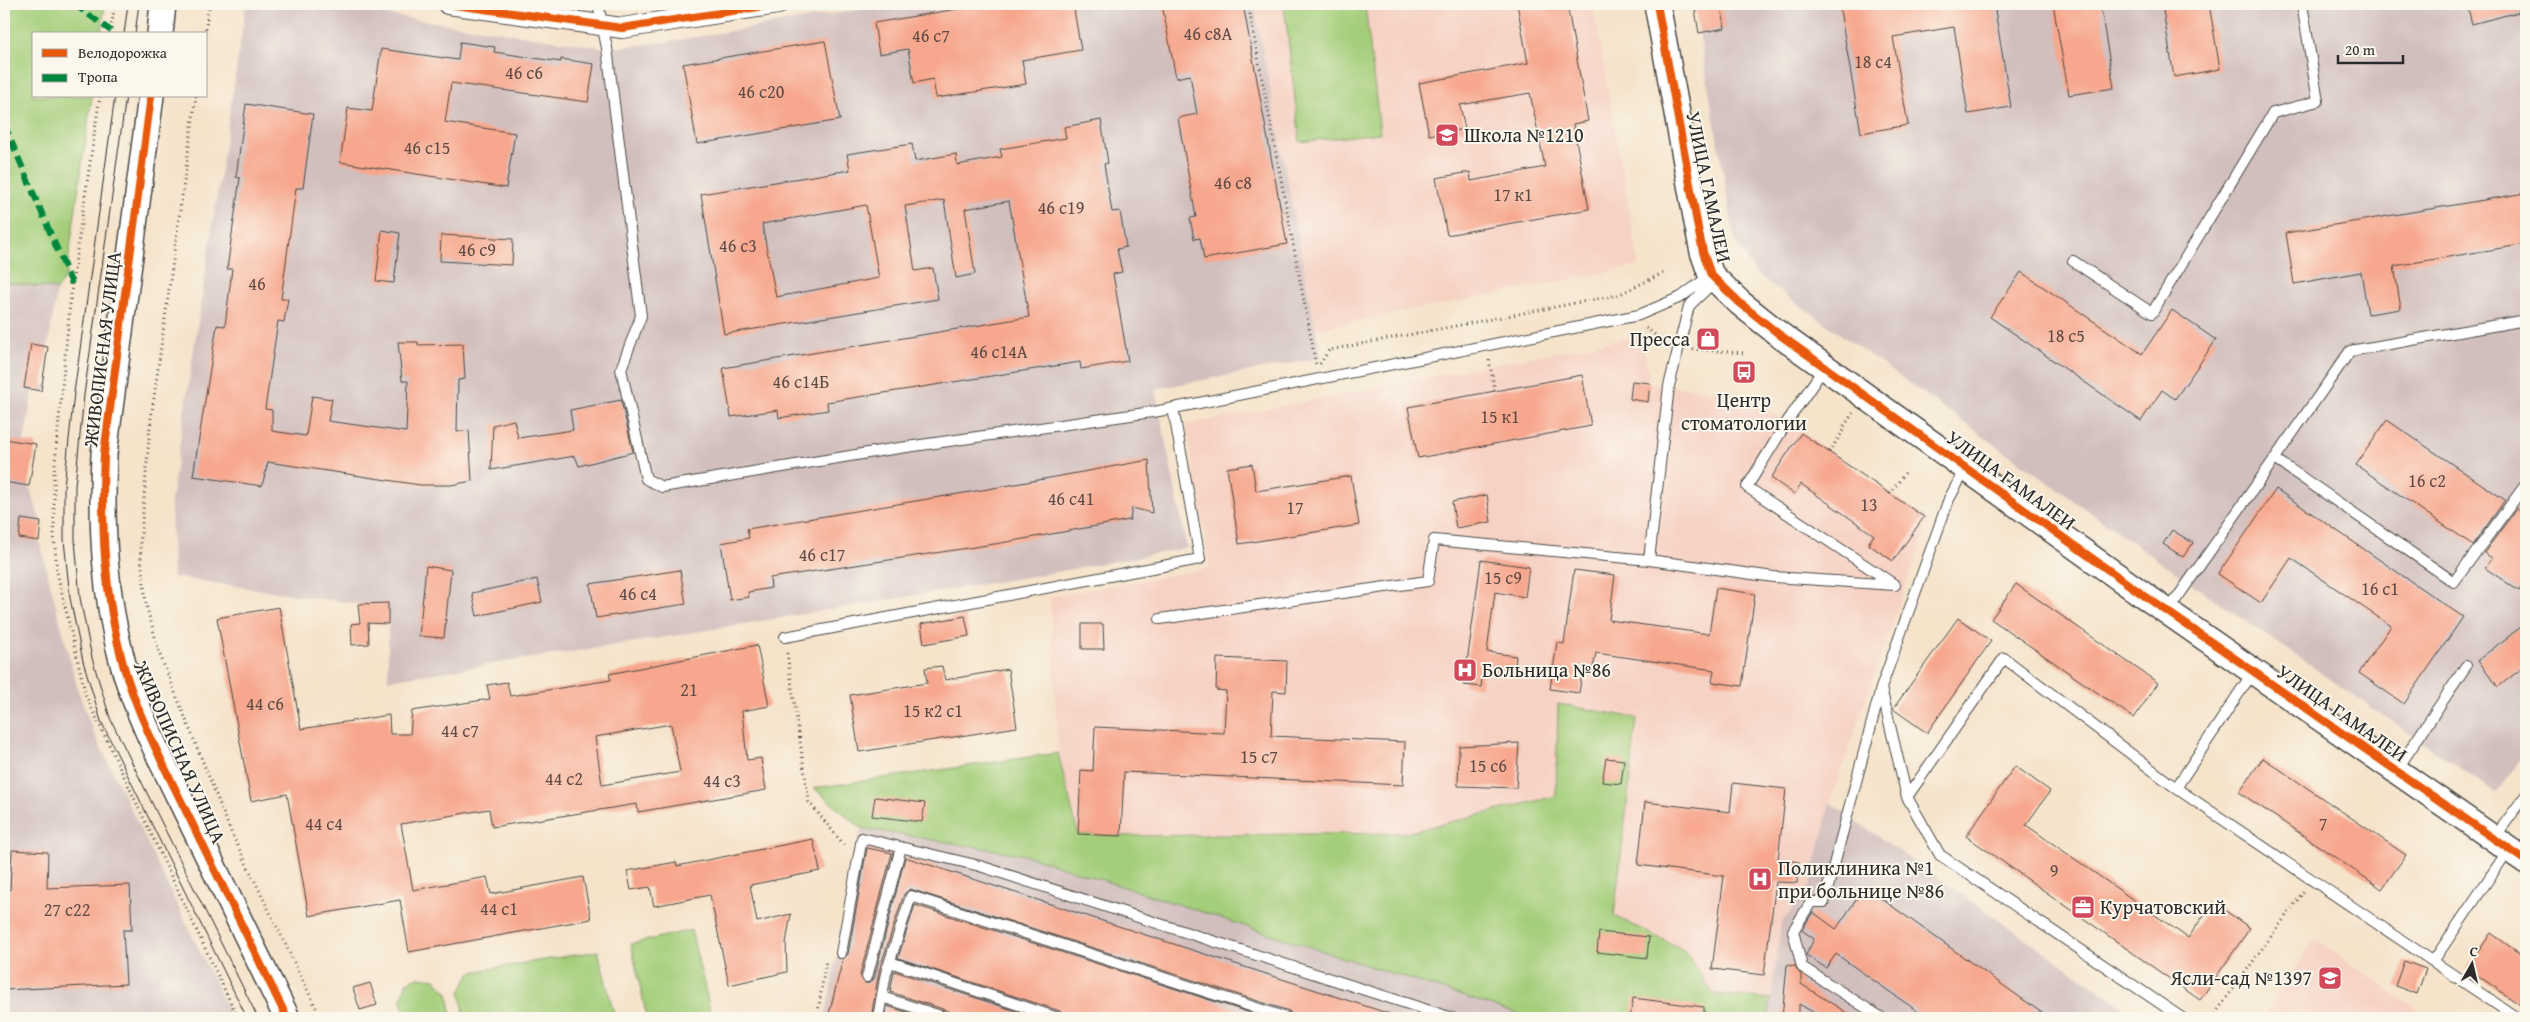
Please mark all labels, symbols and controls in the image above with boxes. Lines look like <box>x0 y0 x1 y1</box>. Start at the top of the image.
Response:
house number: 46 с8А <box>1184 20 1233 47</box>
house number: 46 с7 <box>912 22 950 49</box>
legend <box>32 32 208 98</box>
scale bar <box>2338 32 2402 64</box>
text: 20 m <box>2345 39 2376 60</box>
text: Велодорожка <box>78 42 168 63</box>
house number: 18 с4 <box>1854 48 1892 75</box>
house number: 46 с6 <box>505 59 543 86</box>
text: Тропа <box>78 66 119 87</box>
house number: 46 с20 <box>738 78 785 105</box>
street label: УЛИЦА ГАМАЛЕИ <box>1679 109 1740 265</box>
place label: Школа №1210 <box>1464 120 1584 149</box>
school or university icon: Школа №1210 <box>1434 122 1460 148</box>
house number: 46 с15 <box>404 134 450 161</box>
house number: 46 с8 <box>1214 169 1252 196</box>
house number: 17 к1 <box>1493 181 1533 208</box>
house number: 46 с19 <box>1038 194 1084 221</box>
house number: 46 с3 <box>719 232 757 259</box>
house number: 46 с9 <box>458 236 496 263</box>
street label: ЖИВОПИСНАЯ УЛИЦА <box>75 249 128 449</box>
house number: 46 <box>248 270 266 297</box>
house number: 18 с5 <box>2047 322 2085 349</box>
place label: Пресса <box>1630 324 1690 353</box>
shop icon: Пресса <box>1695 326 1721 352</box>
house number: 46 с14А <box>970 338 1028 365</box>
bus stop icon: Центр стоматологии <box>1731 359 1757 385</box>
house number: 46 с14Б <box>773 368 829 395</box>
place label: Центр стоматологии <box>1681 385 1807 437</box>
house number: 15 к1 <box>1480 403 1520 430</box>
street label: УЛИЦА ГАМАЛЕИ <box>1941 423 2082 537</box>
house number: 16 с2 <box>2408 467 2446 494</box>
house number: 46 с41 <box>1048 485 1094 512</box>
house number: 13 <box>1860 491 1878 518</box>
house number: 17 <box>1286 494 1304 521</box>
house number: 46 с17 <box>799 541 845 568</box>
house number: 15 с9 <box>1484 564 1522 591</box>
house number: 16 с1 <box>2361 575 2399 602</box>
house number: 46 с4 <box>619 580 657 607</box>
street label: ЖИВОПИСНАЯ УЛИЦА <box>127 655 234 848</box>
place label: Больница №86 <box>1482 655 1611 684</box>
hospital icon: Больница №86 <box>1452 657 1478 683</box>
street label: УЛИЦА ГАМАЛЕИ <box>2271 657 2414 769</box>
house number: 21 <box>680 676 698 703</box>
house number: 44 с6 <box>246 690 284 717</box>
house number: 15 к2 с1 <box>903 697 963 724</box>
house number: 44 с7 <box>441 717 479 744</box>
house number: 15 с7 <box>1240 743 1278 770</box>
house number: 15 с6 <box>1469 752 1507 779</box>
house number: 44 с2 <box>545 765 583 792</box>
house number: 44 с3 <box>703 767 741 794</box>
house number: 44 с4 <box>305 810 343 837</box>
house number: 7 <box>2319 810 2327 837</box>
place label: Поликлиника №1 при больнице №86 <box>1778 853 1944 905</box>
house number: 9 <box>2050 857 2058 884</box>
hospital icon: Поликлиника №1 при больнице №86 <box>1747 866 1773 892</box>
place label: Курчатовский <box>2100 892 2226 921</box>
office icon: Курчатовский <box>2070 894 2096 920</box>
house number: 44 с1 <box>480 895 518 922</box>
house number: 27 с22 <box>44 896 90 923</box>
north arrow <box>2448 940 2498 990</box>
text: С <box>2468 941 2479 962</box>
place label: Ясли-сад №1397 <box>2170 963 2312 992</box>
school or university icon: Ясли-сад №1397 <box>2317 965 2343 991</box>

